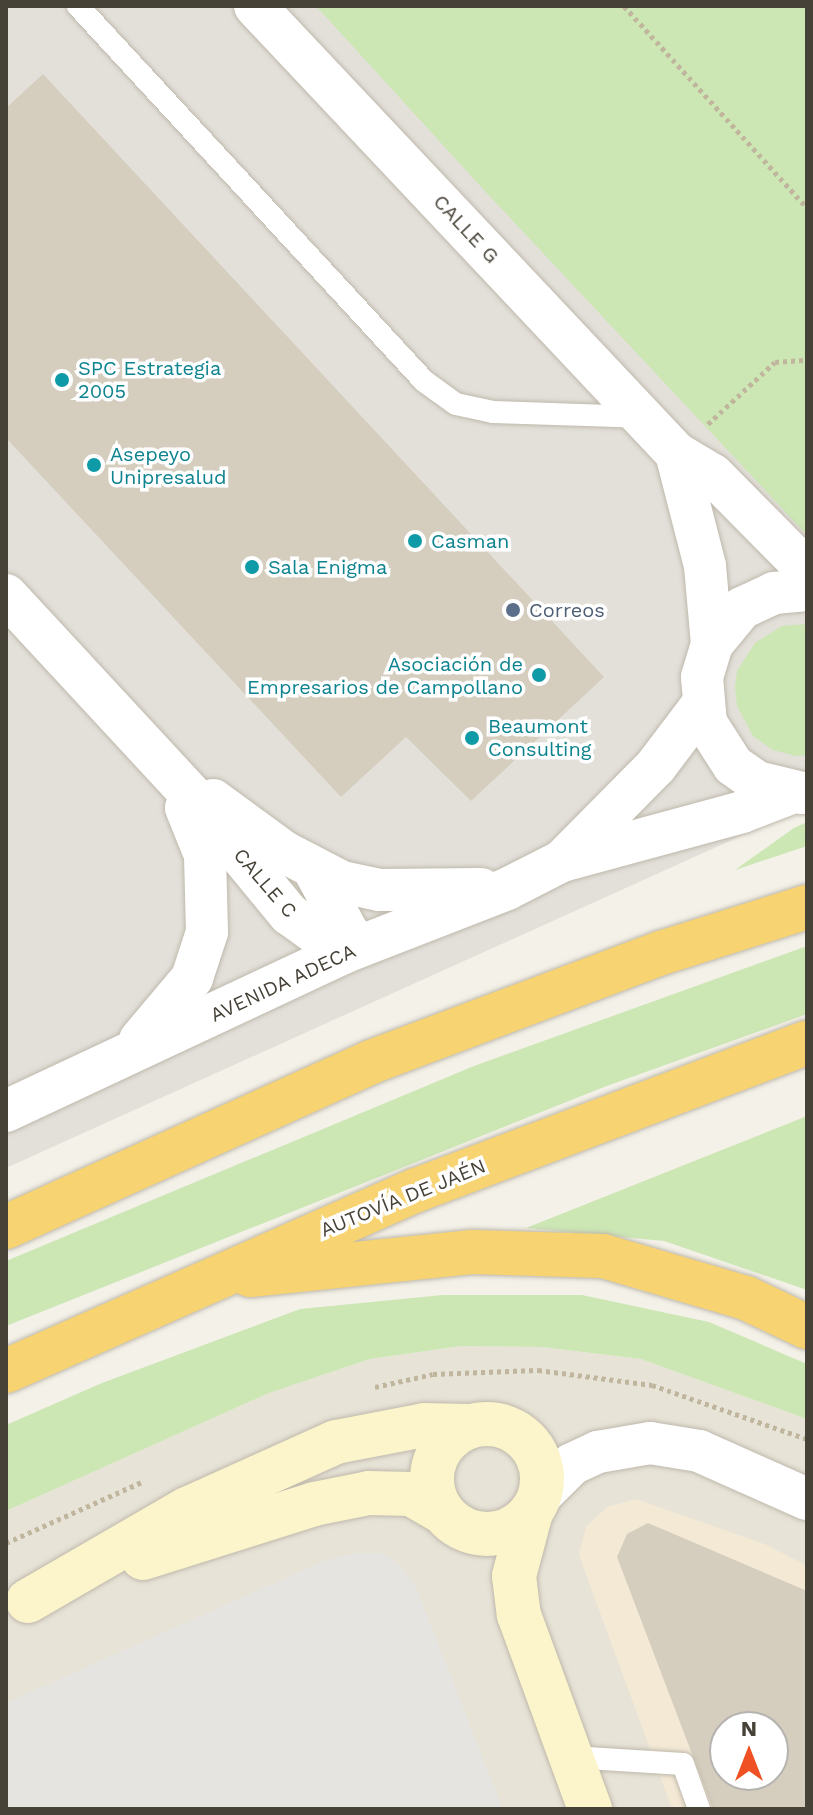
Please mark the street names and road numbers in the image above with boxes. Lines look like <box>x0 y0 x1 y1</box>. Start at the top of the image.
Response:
street label: CALLE G <box>428 190 504 268</box>
street label: CALLE C <box>228 843 302 923</box>
street label: AVENIDA ADECA <box>206 938 360 1028</box>
street label: AUTOVÍA DE JAÉN <box>316 1154 490 1242</box>

